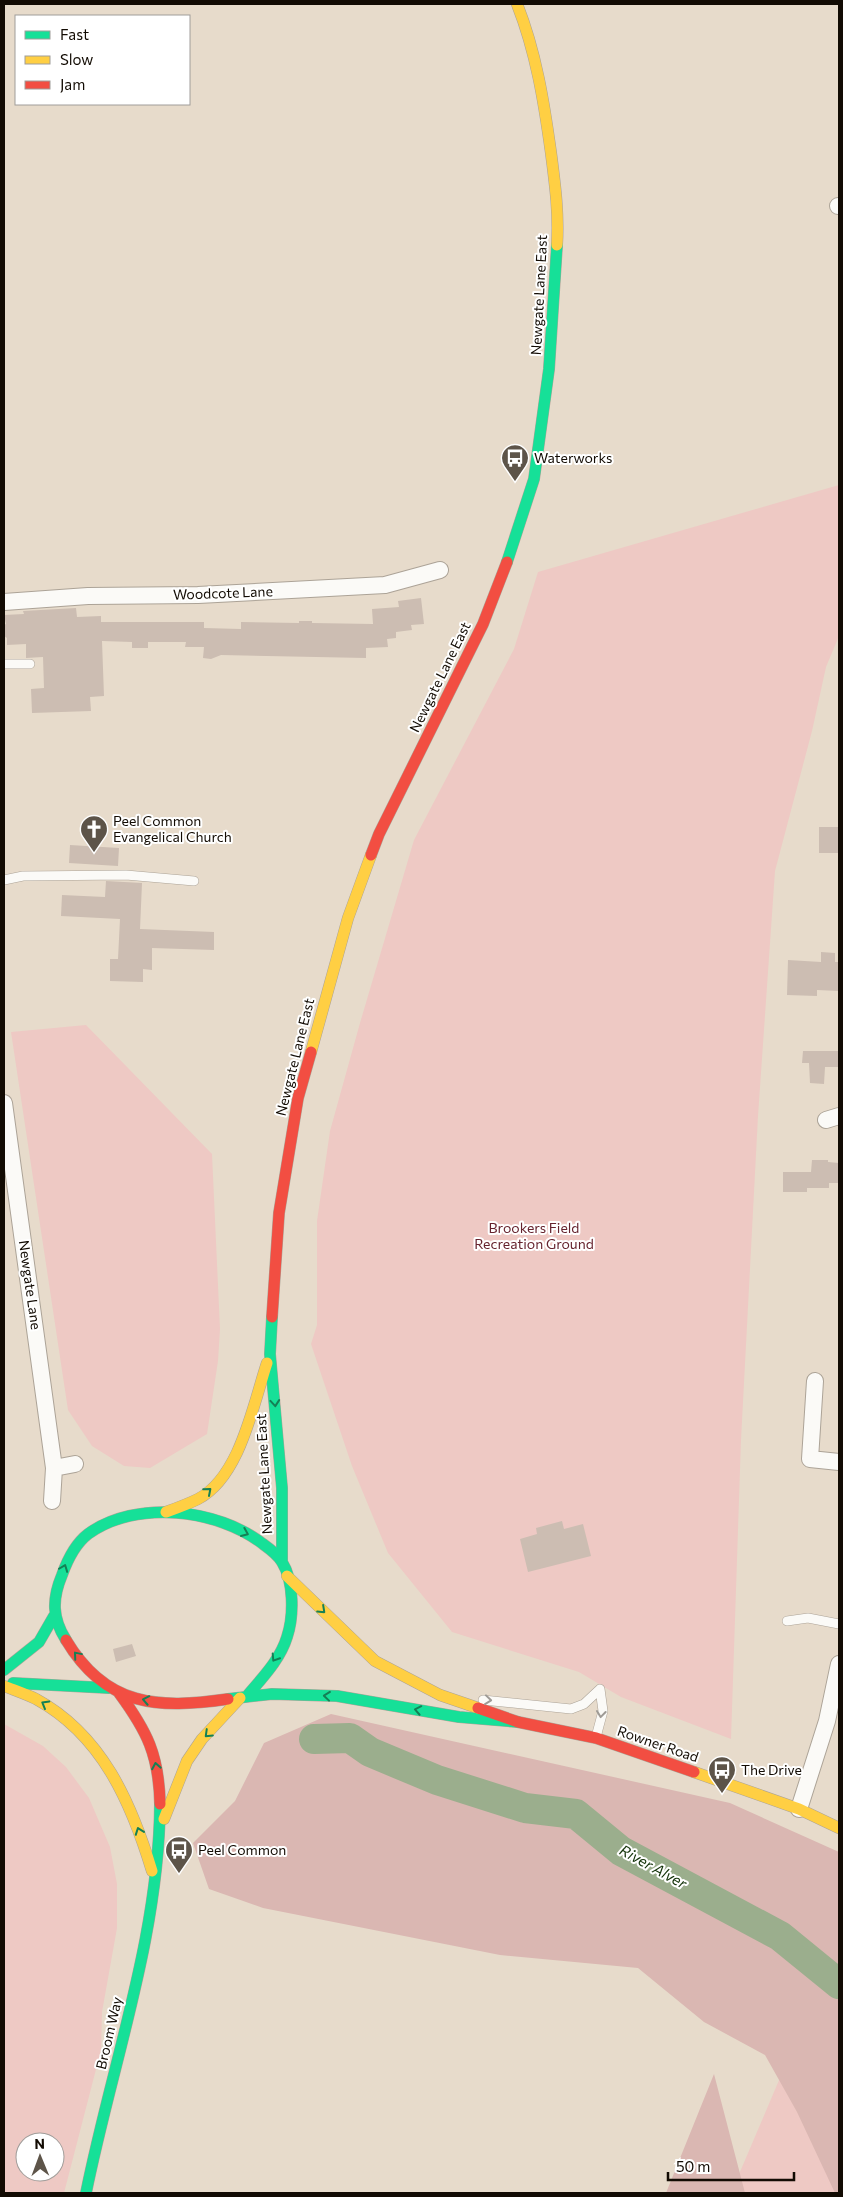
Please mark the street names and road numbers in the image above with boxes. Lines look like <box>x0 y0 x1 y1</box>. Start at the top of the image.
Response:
street label: Newgate Lane East <box>527 234 550 356</box>
street label: Woodcote Lane <box>173 582 273 603</box>
street label: Newgate Lane East <box>405 619 474 735</box>
street label: Newgate Lane East <box>272 996 317 1117</box>
street label: Newgate Lane <box>16 1239 45 1331</box>
street label: Newgate Lane East <box>252 1413 275 1535</box>
street label: Rowner Road <box>615 1722 701 1765</box>
street label: Broom Way <box>92 1995 125 2071</box>

